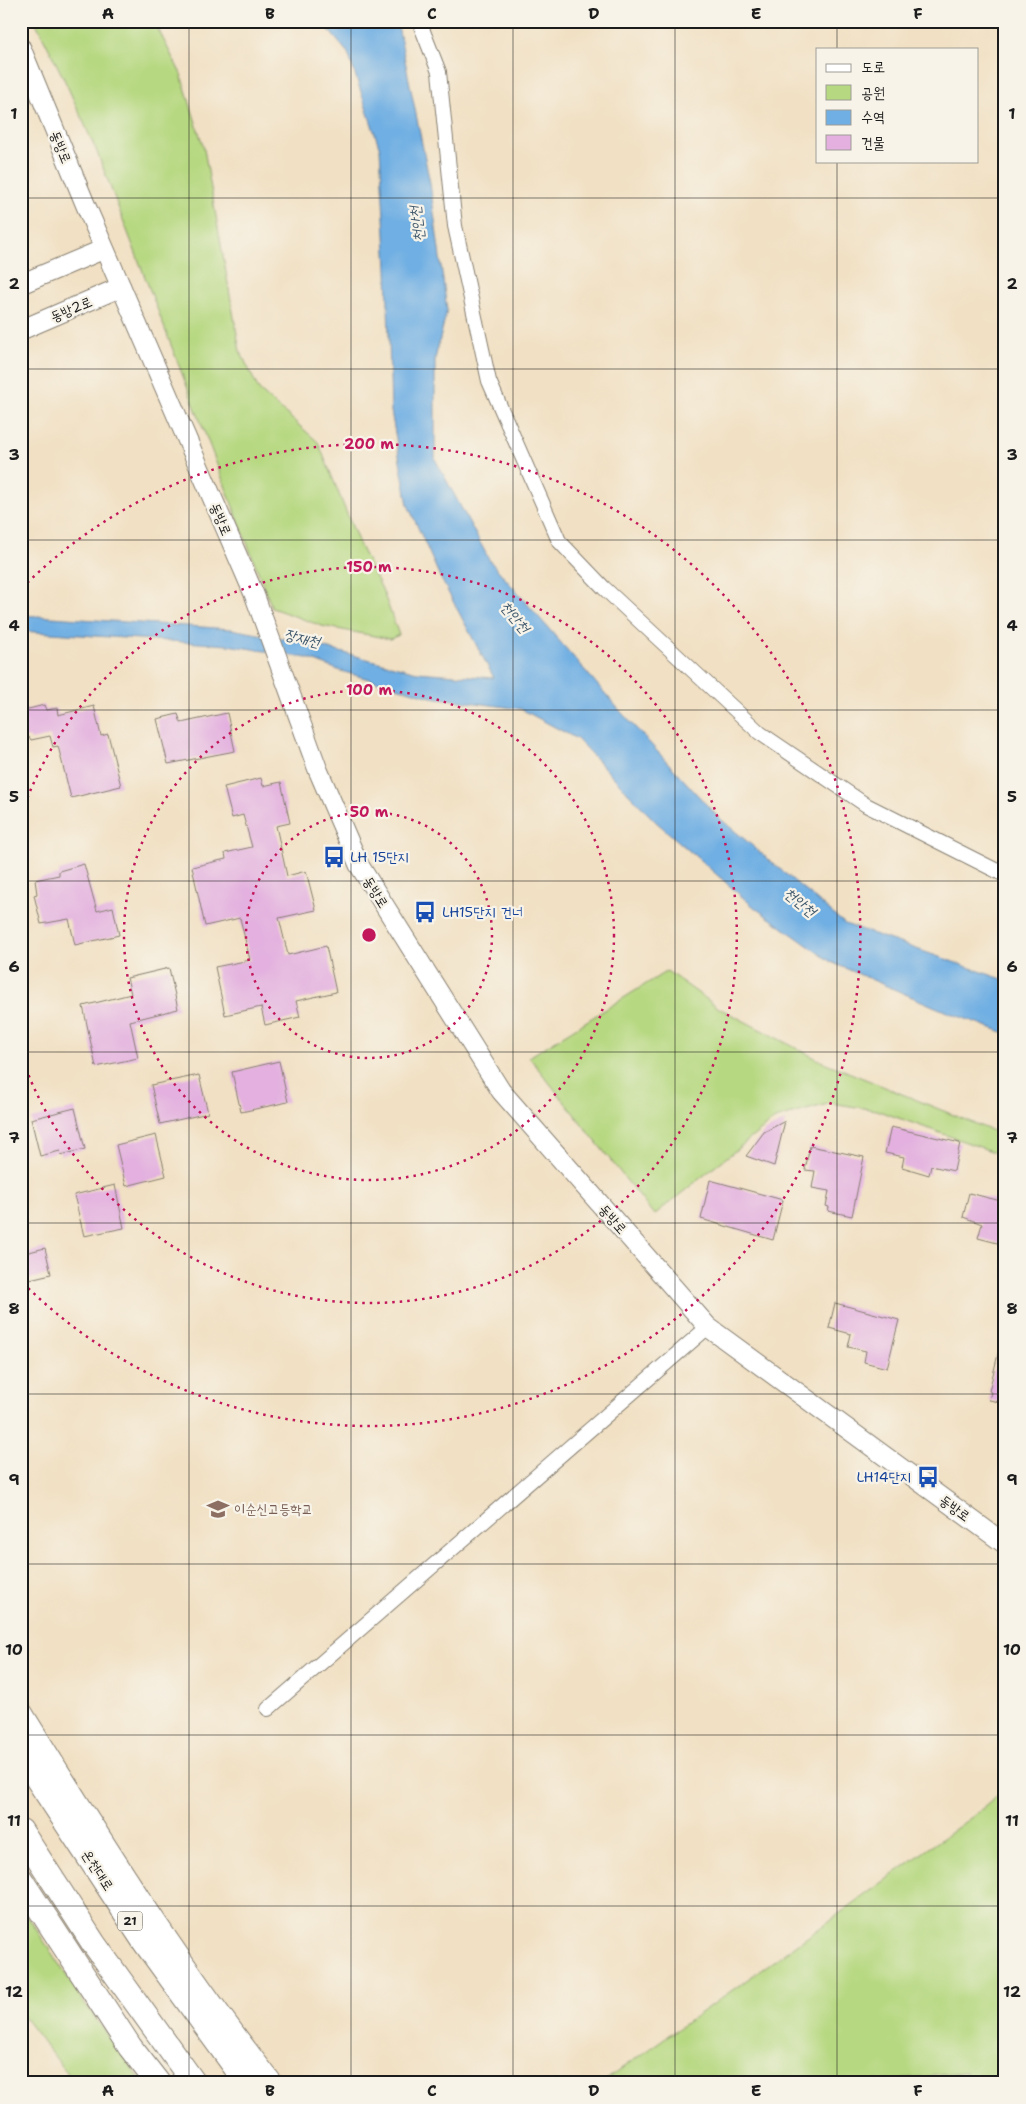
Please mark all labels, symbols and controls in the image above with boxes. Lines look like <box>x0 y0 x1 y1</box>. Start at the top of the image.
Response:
text: A <box>102 3 114 24</box>
text: B <box>265 3 275 24</box>
text: C <box>427 3 437 24</box>
text: D <box>588 3 600 24</box>
text: E <box>751 3 761 24</box>
text: F <box>913 3 923 24</box>
legend <box>816 48 978 162</box>
text: 도로 <box>861 57 885 77</box>
text: 공원 <box>861 83 885 103</box>
text: 1 <box>10 103 18 124</box>
text: 1 <box>1008 103 1016 124</box>
text: 수역 <box>861 107 885 127</box>
street label: 동방로 <box>46 128 76 166</box>
text: 건물 <box>861 133 885 153</box>
water label: 천안천 <box>405 203 429 243</box>
text: 2 <box>8 273 20 294</box>
text: 2 <box>1006 273 1018 294</box>
street label: 동방2로 <box>47 292 95 326</box>
text: 200 m <box>344 434 394 454</box>
text: 3 <box>8 444 20 465</box>
text: 3 <box>1006 444 1018 465</box>
street label: 동방로 <box>206 500 236 538</box>
text: 150 m <box>346 557 392 577</box>
water label: 천안천 <box>496 597 536 639</box>
text: 4 <box>8 615 20 636</box>
text: 4 <box>1006 615 1018 636</box>
water label: 장재천 <box>282 624 324 653</box>
text: 100 m <box>346 680 392 700</box>
text: 5 <box>9 786 19 807</box>
text: 5 <box>1007 786 1017 807</box>
text: 50 m <box>350 802 389 822</box>
bus stop icon: LH 15단지 <box>321 844 347 870</box>
place label: LH 15단지 <box>350 848 409 866</box>
street label: 동방로 <box>359 873 393 911</box>
water label: 천안천 <box>780 883 822 922</box>
bus stop icon: LH15단지 건너 <box>412 899 438 925</box>
place label: LH15단지 건너 <box>442 903 523 921</box>
centre of rings <box>360 926 378 944</box>
text: 6 <box>8 956 20 977</box>
text: 6 <box>1006 956 1018 977</box>
text: 7 <box>8 1127 20 1148</box>
text: 7 <box>1006 1127 1018 1148</box>
street label: 동방로 <box>595 1200 631 1238</box>
text: 8 <box>8 1298 20 1319</box>
text: 8 <box>1006 1298 1018 1319</box>
bus stop icon: LH14단지 <box>915 1464 941 1490</box>
place label: LH14단지 <box>856 1468 911 1486</box>
text: 9 <box>8 1469 20 1490</box>
text: 9 <box>1006 1469 1018 1490</box>
street label: 동방로 <box>936 1491 974 1525</box>
school or university icon: 이순신고등학교 <box>205 1496 231 1522</box>
place label: 이순신고등학교 <box>234 1500 313 1518</box>
text: 10 <box>5 1639 23 1660</box>
text: 10 <box>1003 1639 1021 1660</box>
text: 11 <box>7 1810 21 1831</box>
text: 11 <box>1005 1810 1019 1831</box>
street label: 온천대로 <box>78 1846 118 1894</box>
road number: 21 <box>118 1912 142 1930</box>
text: 12 <box>5 1981 23 2002</box>
text: 12 <box>1003 1981 1021 2002</box>
text: A <box>102 2080 114 2101</box>
text: B <box>265 2080 275 2101</box>
text: C <box>427 2080 437 2101</box>
text: D <box>588 2080 600 2101</box>
text: E <box>751 2080 761 2101</box>
text: F <box>913 2080 923 2101</box>

